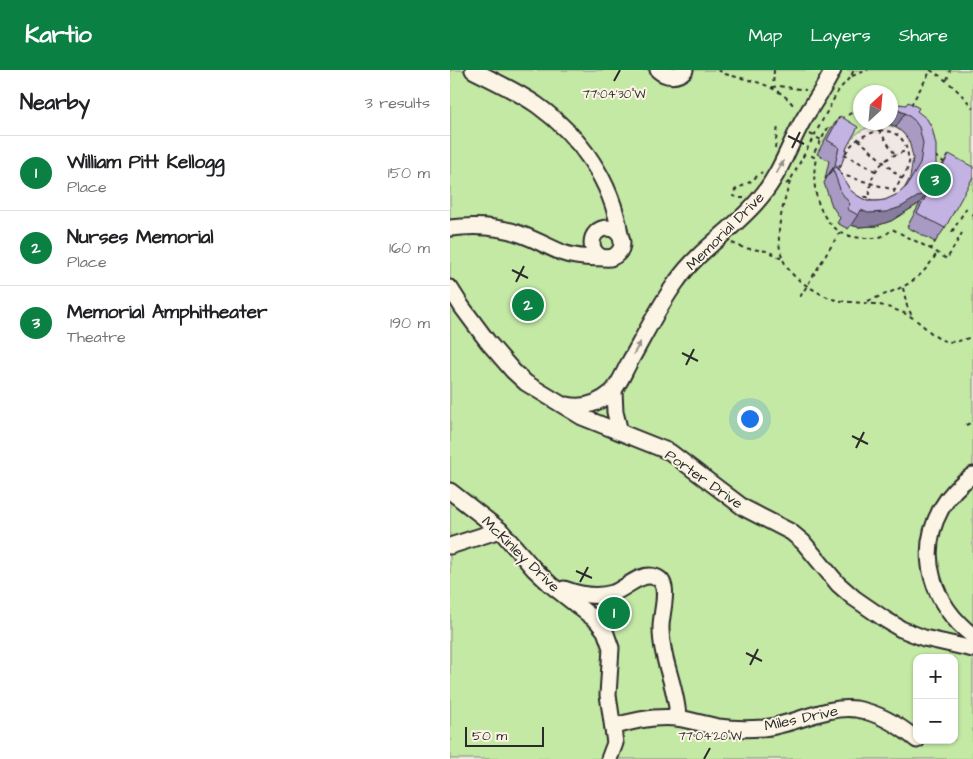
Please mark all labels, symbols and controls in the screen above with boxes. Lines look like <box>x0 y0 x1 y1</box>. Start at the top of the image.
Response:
text: Kartio <box>25 18 92 52</box>
text: Map <box>748 23 782 48</box>
text: Layers <box>810 23 871 48</box>
text: Share <box>899 23 948 48</box>
north arrow <box>853 85 898 130</box>
text: 77°04'30"W <box>583 86 646 103</box>
text: Nearby <box>20 88 90 117</box>
text: 3 results <box>365 92 430 114</box>
text: William Pitt Kellogg <box>67 149 225 176</box>
one-way arrow <box>776 160 784 175</box>
pin: 3 <box>919 161 951 199</box>
text: 1 <box>35 162 37 184</box>
text: 150 m <box>388 162 430 184</box>
text: Place <box>67 176 107 198</box>
street label: Memorial Drive <box>681 187 769 275</box>
text: Nurses Memorial <box>67 224 214 251</box>
text: 2 <box>31 237 41 259</box>
text: 160 m <box>389 237 430 259</box>
text: Place <box>67 251 107 273</box>
pin: 2 <box>512 286 544 324</box>
text: Memorial Amphitheater <box>67 299 267 326</box>
text: 3 <box>32 312 40 334</box>
text: 190 m <box>390 312 430 334</box>
text: Theatre <box>67 326 126 348</box>
one-way arrow <box>633 342 642 355</box>
your location <box>737 406 763 432</box>
street label: Porter Drive <box>660 445 747 514</box>
street label: McKinley Drive <box>476 512 565 598</box>
pin: 1 <box>598 594 630 632</box>
map controls <box>913 654 958 744</box>
button: + <box>913 654 958 699</box>
button: − <box>913 699 958 744</box>
street label: Miles Drive <box>762 700 840 737</box>
scale bar <box>465 724 544 747</box>
text: 50 m <box>472 726 507 746</box>
text: 77°04'20"W <box>678 728 743 745</box>

